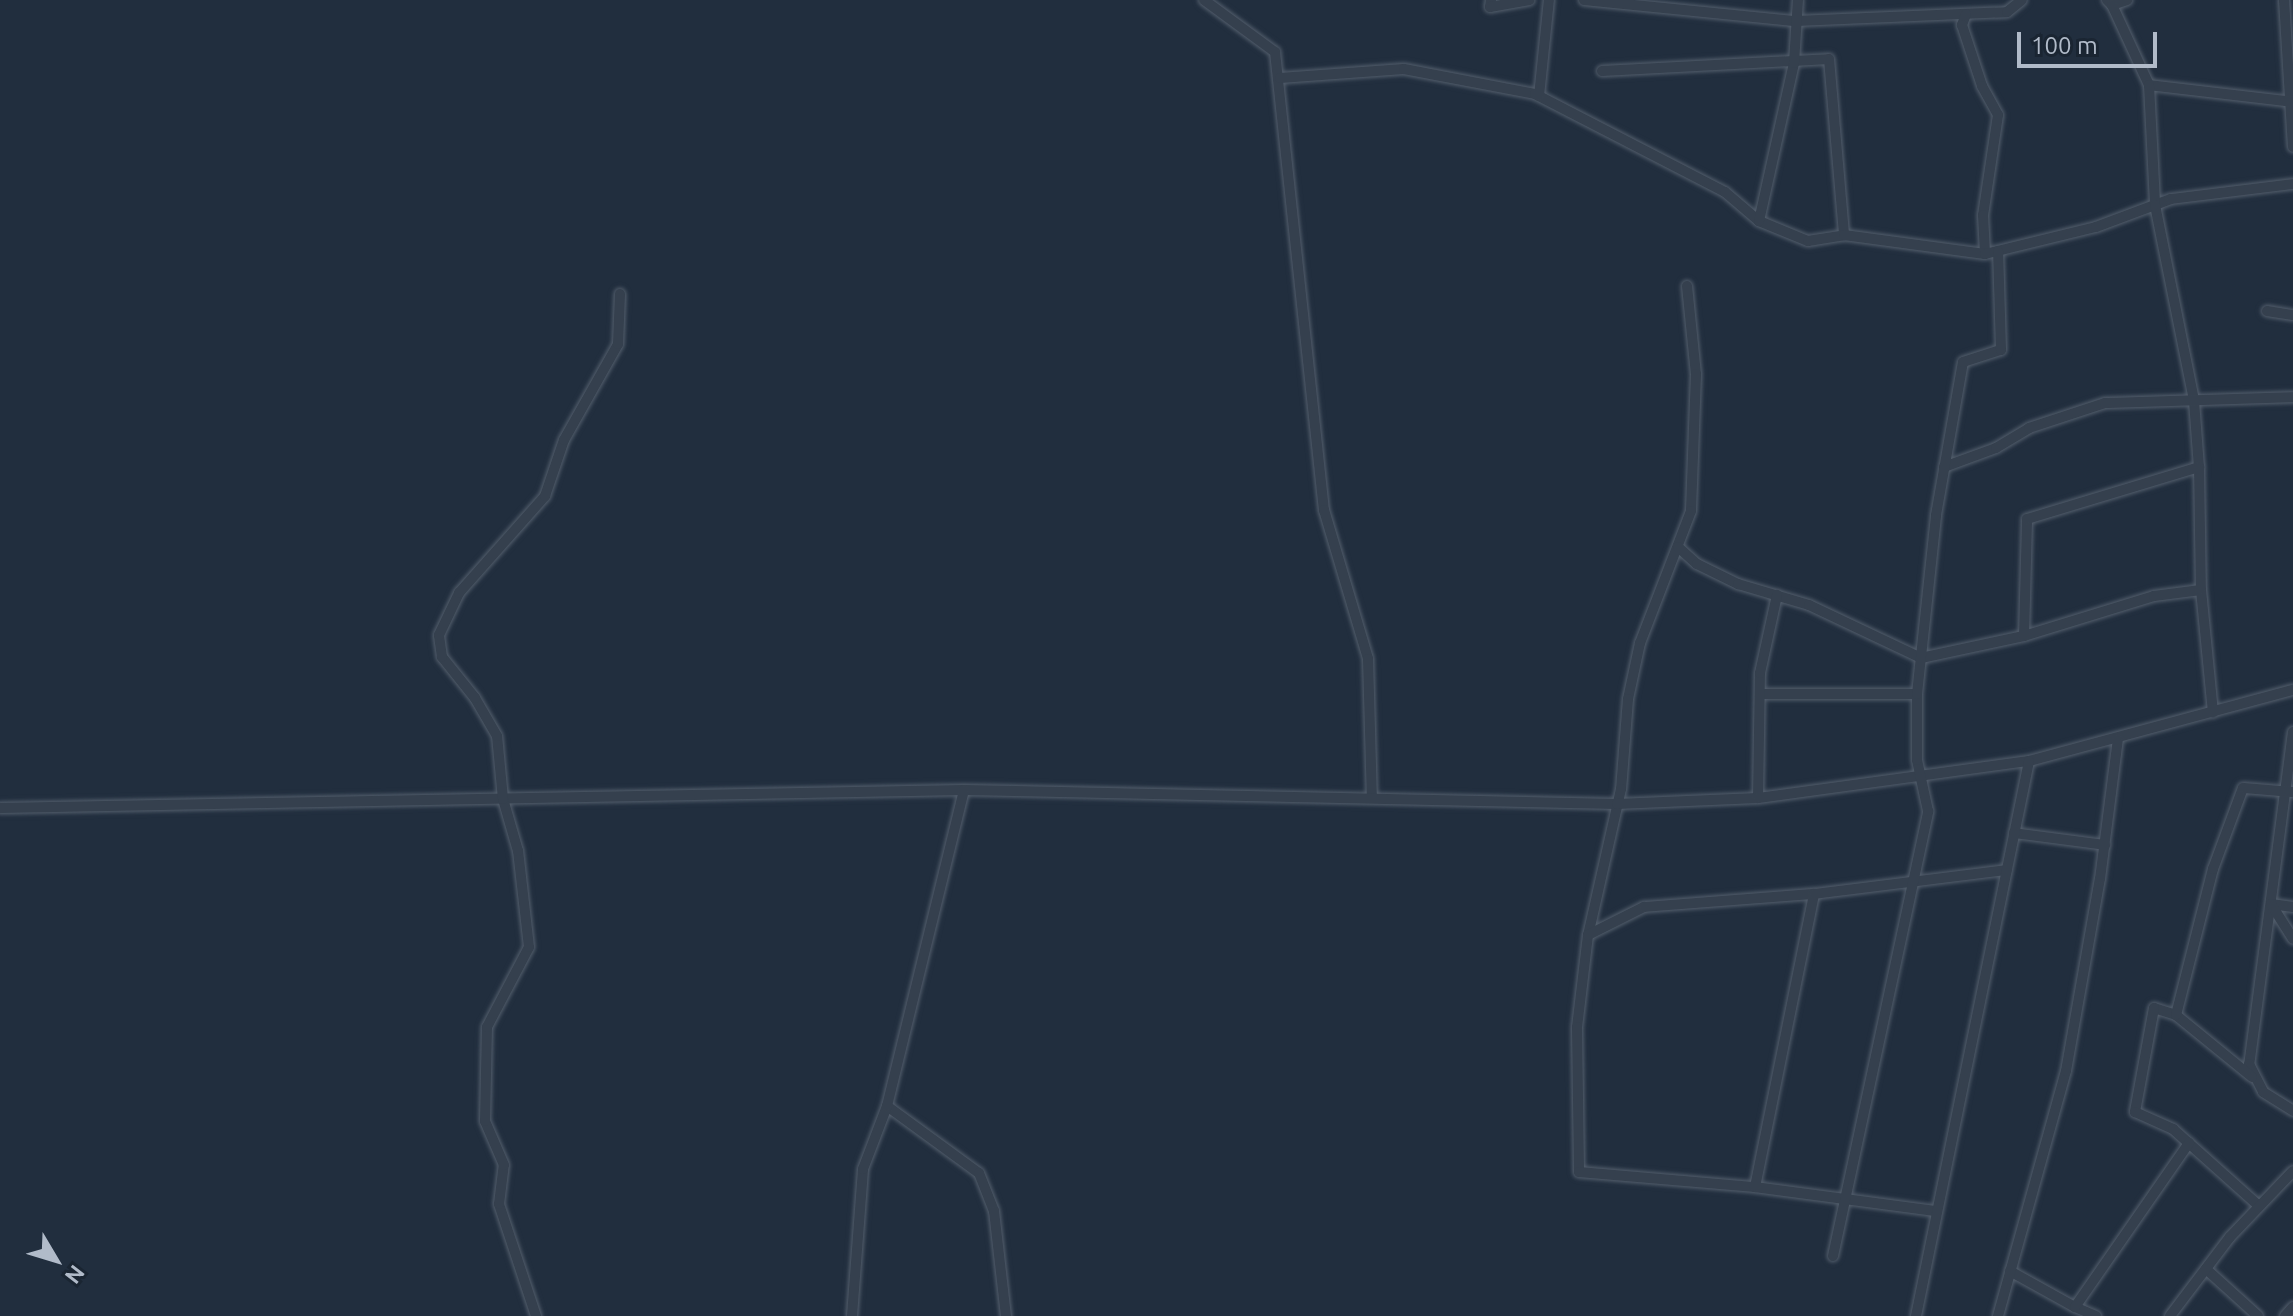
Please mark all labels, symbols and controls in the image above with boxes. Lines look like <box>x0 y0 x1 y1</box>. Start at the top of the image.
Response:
scale bar <box>2021 16 2161 66</box>
text: 100 m <box>2031 32 2098 59</box>
north arrow <box>16 1220 96 1300</box>
text: N <box>60 1261 90 1289</box>

